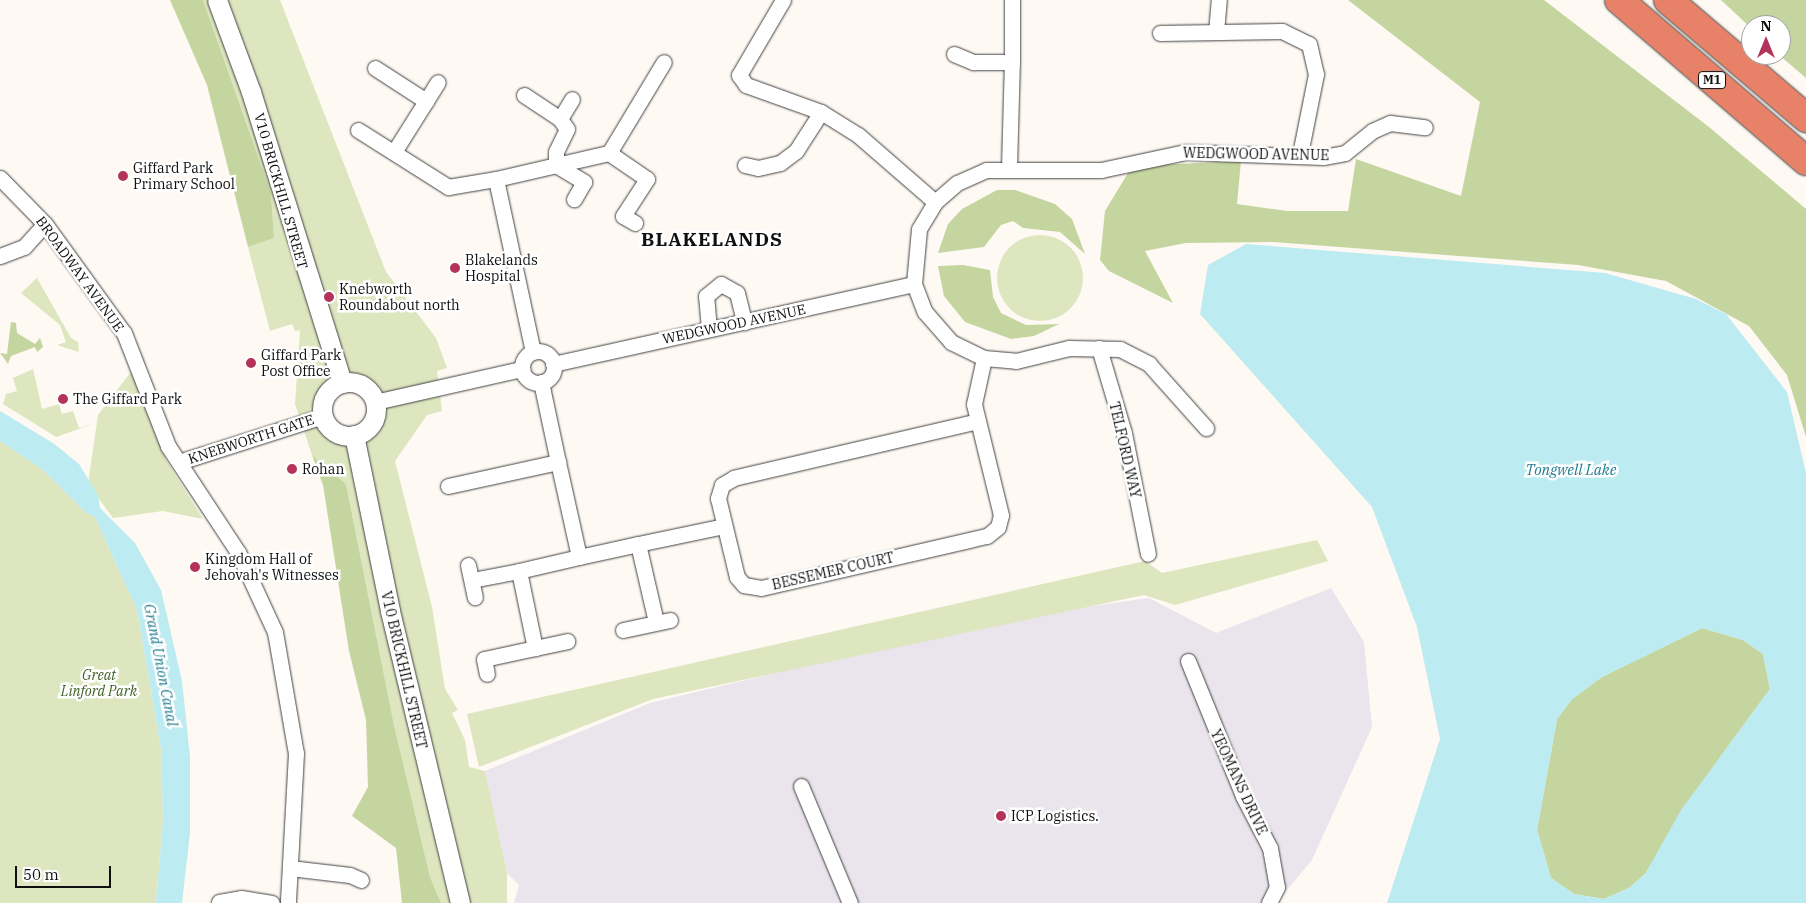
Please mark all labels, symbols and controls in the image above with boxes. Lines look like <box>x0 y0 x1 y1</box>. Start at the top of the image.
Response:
north arrow <box>1741 15 1791 65</box>
text: N <box>1760 17 1772 35</box>
road number: M1 <box>1697 70 1727 90</box>
street label: V10 BRICKHILL STREET <box>251 111 311 271</box>
street label: WEDGWOOD AVENUE <box>1183 144 1329 164</box>
place label: Giffard Park Primary School <box>133 160 235 192</box>
marker: Giffard Park Primary School <box>117 170 129 182</box>
street label: BROADWAY AVENUE <box>32 213 128 335</box>
district label: BLAKELANDS <box>640 229 784 251</box>
place label: Blakelands Hospital <box>465 252 538 284</box>
marker: Blakelands Hospital <box>449 262 461 274</box>
place label: Knebworth Roundabout north <box>339 281 460 314</box>
marker: Knebworth Roundabout north <box>323 291 335 303</box>
street label: WEDGWOOD AVENUE <box>661 301 807 347</box>
place label: Giffard Park Post Office <box>261 347 341 380</box>
marker: Giffard Park Post Office <box>245 357 257 369</box>
place label: The Giffard Park <box>73 391 182 407</box>
marker: The Giffard Park <box>57 393 69 405</box>
street label: TELFORD WAY <box>1106 400 1144 500</box>
street label: KNEBWORTH GATE <box>186 411 316 467</box>
place label: Rohan <box>302 461 344 477</box>
water label: Tongwell Lake <box>1526 461 1616 479</box>
marker: Rohan <box>286 463 298 475</box>
street label: BESSEMER COURT <box>770 549 896 593</box>
place label: Kingdom Hall of Jehovah's Witnesses <box>205 551 339 584</box>
marker: Kingdom Hall of Jehovah's Witnesses <box>189 561 201 573</box>
street label: V10 BRICKHILL STREET <box>378 589 430 751</box>
water label: Grand Union Canal <box>140 602 182 728</box>
park label: Great Linford Park <box>61 667 137 700</box>
street label: YEOMANS DRIVE <box>1207 727 1271 837</box>
place label: ICP Logistics. <box>1011 808 1099 824</box>
marker: ICP Logistics. <box>995 810 1007 822</box>
scale bar <box>18 856 114 888</box>
text: 50 m <box>23 865 59 884</box>

